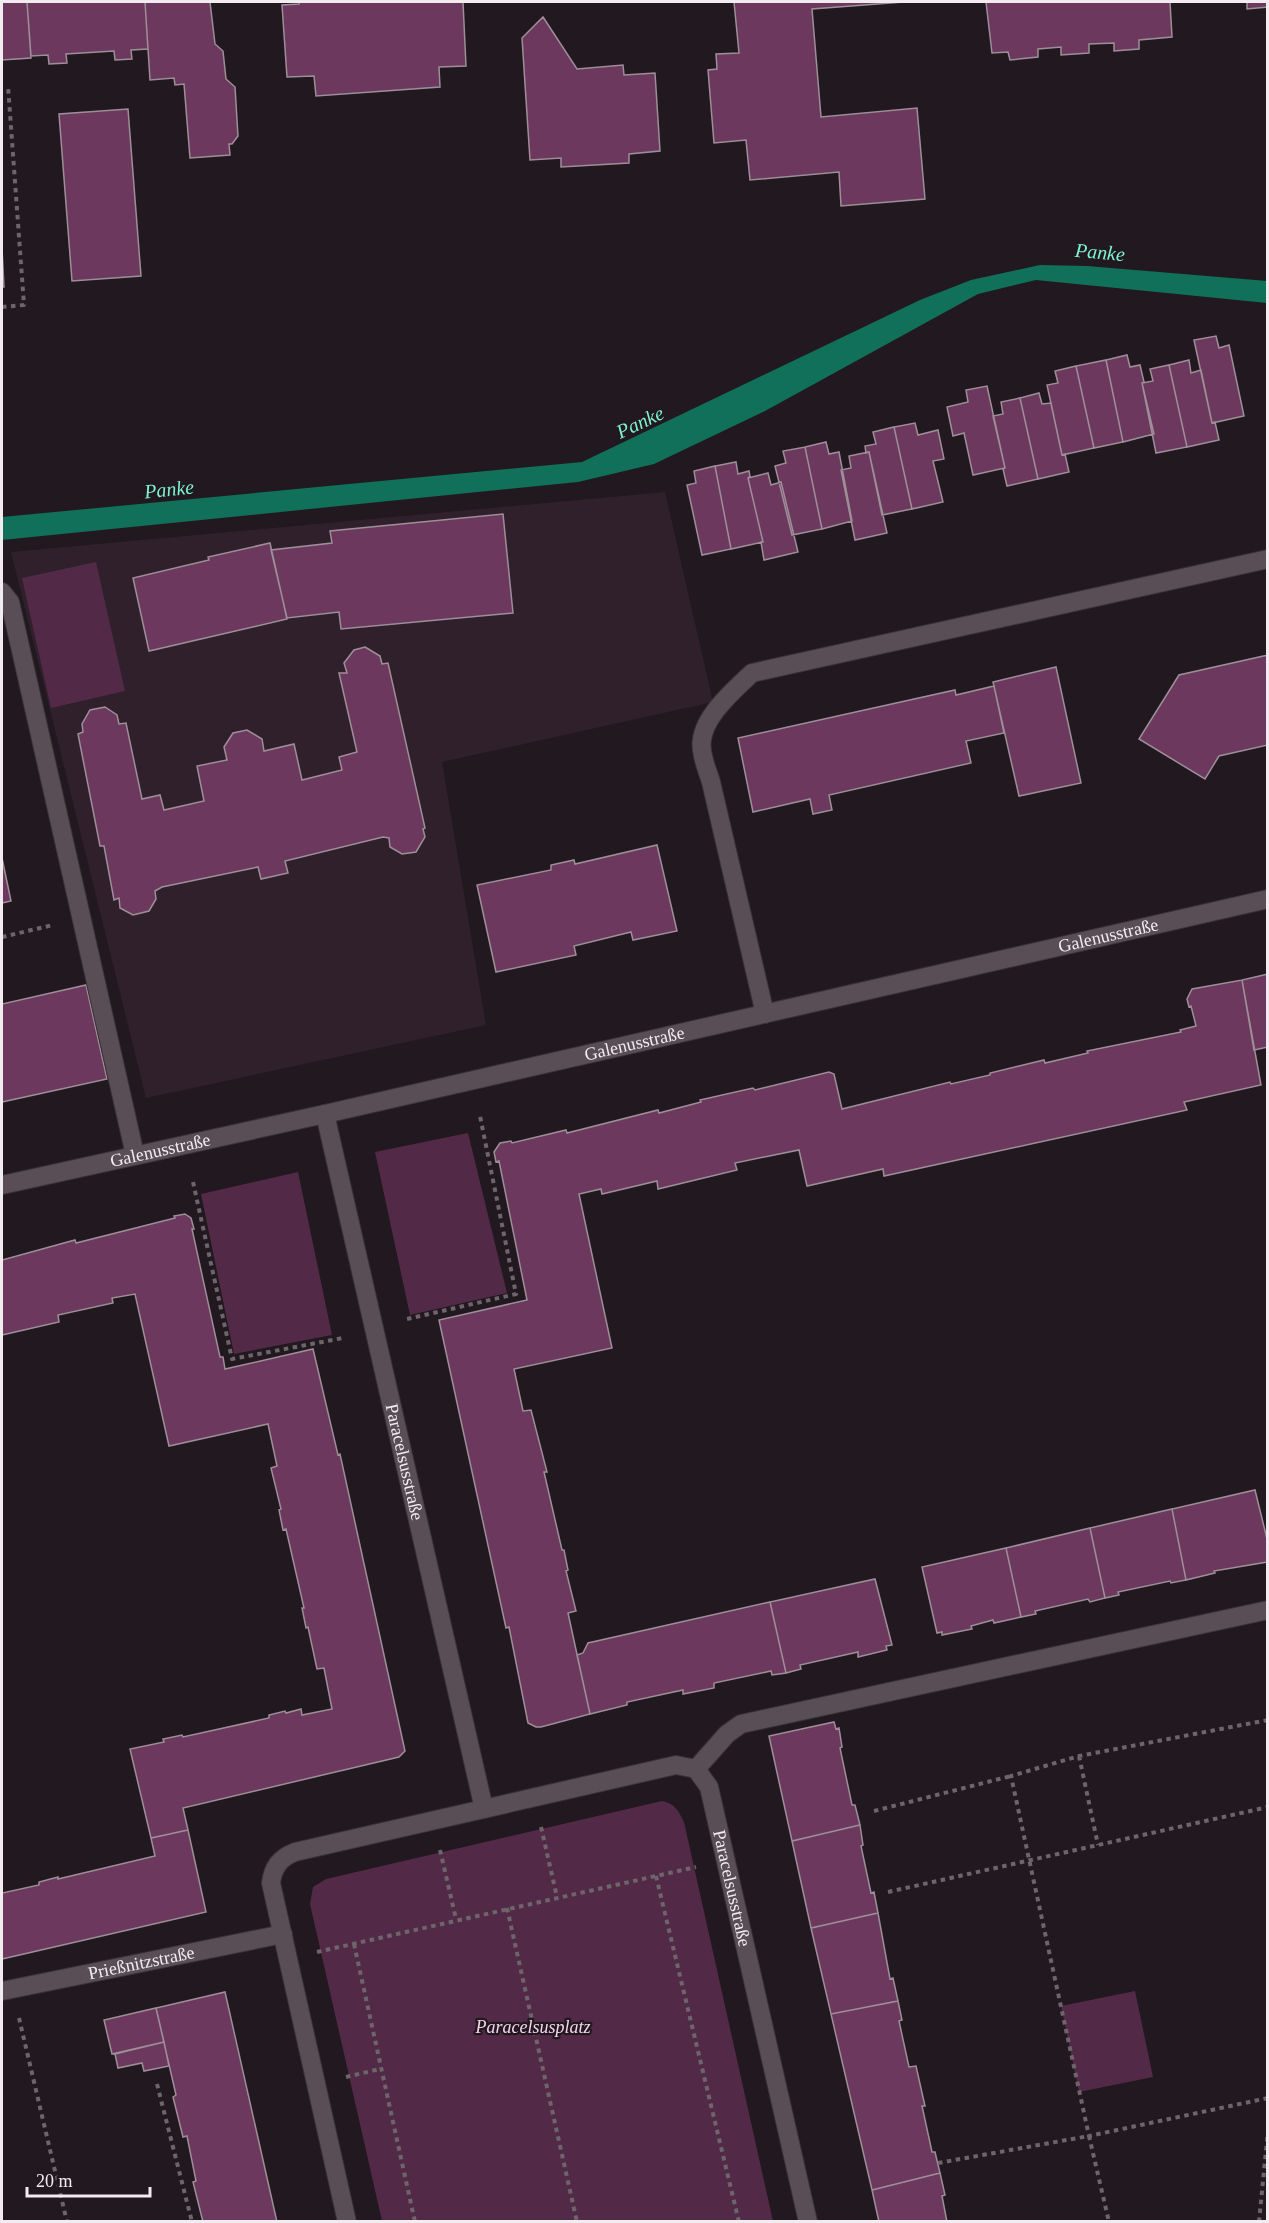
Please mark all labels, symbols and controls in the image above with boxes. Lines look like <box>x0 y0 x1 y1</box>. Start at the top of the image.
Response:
water label: Panke <box>1073 239 1126 265</box>
water label: Panke <box>612 401 667 443</box>
water label: Panke <box>142 475 195 503</box>
street label: Galenusstraße <box>1056 914 1160 957</box>
street label: Galenusstraße <box>582 1022 686 1065</box>
street label: Galenusstraße <box>108 1129 212 1171</box>
street label: Paracelsusstraße <box>382 1402 428 1522</box>
street label: Paracelsusstraße <box>709 1828 755 1948</box>
street label: Prießnitzstraße <box>86 1942 196 1983</box>
park label: Paracelsusplatz <box>475 2017 591 2037</box>
scale bar <box>27 2160 150 2198</box>
text: 20 m <box>36 2171 73 2191</box>

